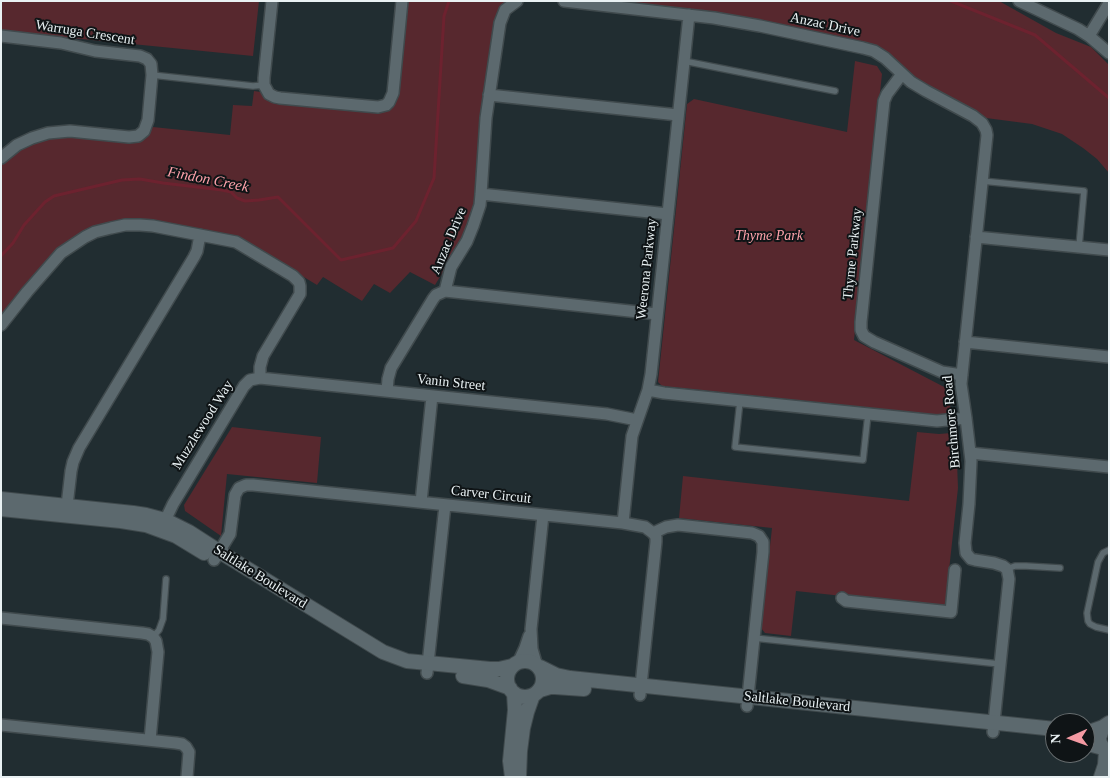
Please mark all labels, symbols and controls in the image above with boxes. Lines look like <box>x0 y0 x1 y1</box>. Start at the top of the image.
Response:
street label: Anzac Drive <box>788 9 862 41</box>
street label: Warruga Crescent <box>34 17 136 49</box>
water label: Findon Creek <box>166 163 250 197</box>
street label: Anzac Drive <box>427 205 471 277</box>
street label: Thyme Parkway <box>840 207 866 301</box>
street label: Weerona Parkway <box>633 217 661 321</box>
park label: Thyme Park <box>735 228 803 244</box>
street label: Vanin Street <box>416 371 486 395</box>
street label: Birchmore Road <box>940 375 964 469</box>
street label: Muzzlewood Way <box>169 377 237 473</box>
street label: Carver Circuit <box>450 482 532 508</box>
street label: Saltlake Boulevard <box>210 542 310 612</box>
street label: Saltlake Boulevard <box>743 688 851 716</box>
north arrow <box>1045 713 1095 763</box>
text: N <box>1048 733 1063 744</box>

